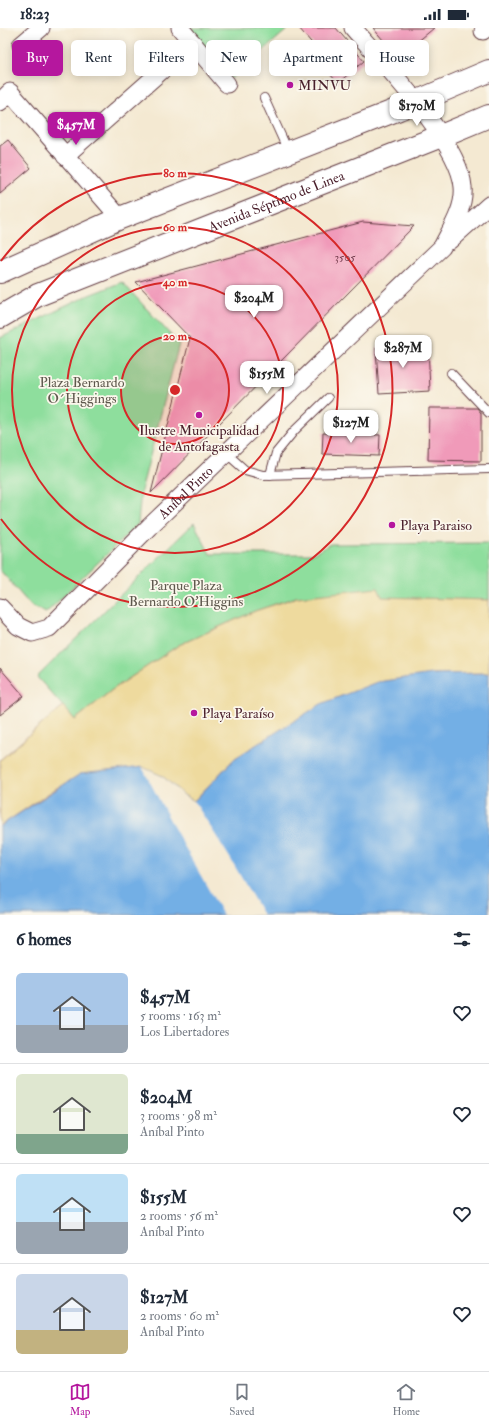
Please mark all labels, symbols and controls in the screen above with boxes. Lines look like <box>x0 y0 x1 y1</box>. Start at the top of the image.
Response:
text: 18:23 <box>20 5 49 24</box>
chip: Buy <box>12 40 63 76</box>
chip: Rent <box>71 40 126 76</box>
chip: Filters <box>134 40 198 76</box>
chip: New <box>206 40 261 76</box>
chip: Apartment <box>269 40 357 76</box>
chip: House <box>365 40 429 76</box>
place label: MINVU <box>298 77 352 94</box>
marker: MINVU <box>285 80 295 90</box>
pin: $170M <box>389 93 445 127</box>
text: $170M <box>398 98 436 114</box>
pin: $457M <box>48 112 104 146</box>
text: $457M <box>57 117 95 133</box>
text: 80 m <box>163 166 187 181</box>
street label: Avenida Séptimo de Linea <box>205 166 347 236</box>
text: 60 m <box>163 220 188 235</box>
house number: 3505 <box>334 250 356 265</box>
text: 40 m <box>162 275 188 290</box>
pin: $204M <box>226 285 282 319</box>
text: $204M <box>234 290 274 306</box>
text: 20 m <box>163 329 188 344</box>
pin: $287M <box>375 335 431 369</box>
text: $287M <box>384 340 422 356</box>
pin: $155M <box>239 361 295 395</box>
text: $155M <box>249 366 285 382</box>
park label: Plaza Bernardo O´Higgings <box>40 374 125 407</box>
centre of rings <box>168 383 182 397</box>
marker: Ilustre Municipalidad de Antofagasta <box>194 410 204 420</box>
pin: $127M <box>323 410 379 444</box>
text: $127M <box>332 415 370 431</box>
place label: Ilustre Municipalidad de Antofagasta <box>139 422 259 455</box>
street label: Aníbal Pinto <box>154 462 216 523</box>
place label: Playa Paraiso <box>400 517 472 535</box>
marker: Playa Paraiso <box>387 520 397 530</box>
park label: Parque Plaza Bernardo O'Higgins <box>129 577 243 610</box>
place label: Playa Paraíso <box>202 705 274 723</box>
marker: Playa Paraíso <box>189 708 199 718</box>
icon: filters <box>451 928 473 950</box>
text: 6 homes <box>16 929 71 950</box>
text: $457M <box>140 987 191 1008</box>
icon: home <box>48 989 96 1037</box>
icon: heart <box>451 1002 473 1024</box>
text: 5 rooms · 163 m² <box>140 1008 221 1024</box>
text: Los Libertadores <box>140 1024 229 1040</box>
text: $204M <box>140 1087 193 1108</box>
icon: home <box>48 1090 96 1138</box>
icon: heart <box>451 1103 473 1125</box>
text: 3 rooms · 98 m² <box>140 1108 217 1124</box>
text: Aníbal Pinto <box>140 1124 204 1140</box>
text: $155M <box>140 1187 187 1208</box>
icon: home <box>48 1190 96 1238</box>
icon: heart <box>451 1203 473 1225</box>
text: 2 rooms · 56 m² <box>140 1208 218 1224</box>
text: Aníbal Pinto <box>140 1224 204 1240</box>
text: $127M <box>140 1287 189 1308</box>
icon: home <box>48 1290 96 1338</box>
icon: heart <box>451 1303 473 1325</box>
text: 2 rooms · 60 m² <box>140 1308 219 1324</box>
text: Aníbal Pinto <box>140 1324 204 1340</box>
tab: Map <box>69 1381 91 1418</box>
tab: Saved <box>229 1381 254 1418</box>
tab: Home <box>393 1381 420 1418</box>

